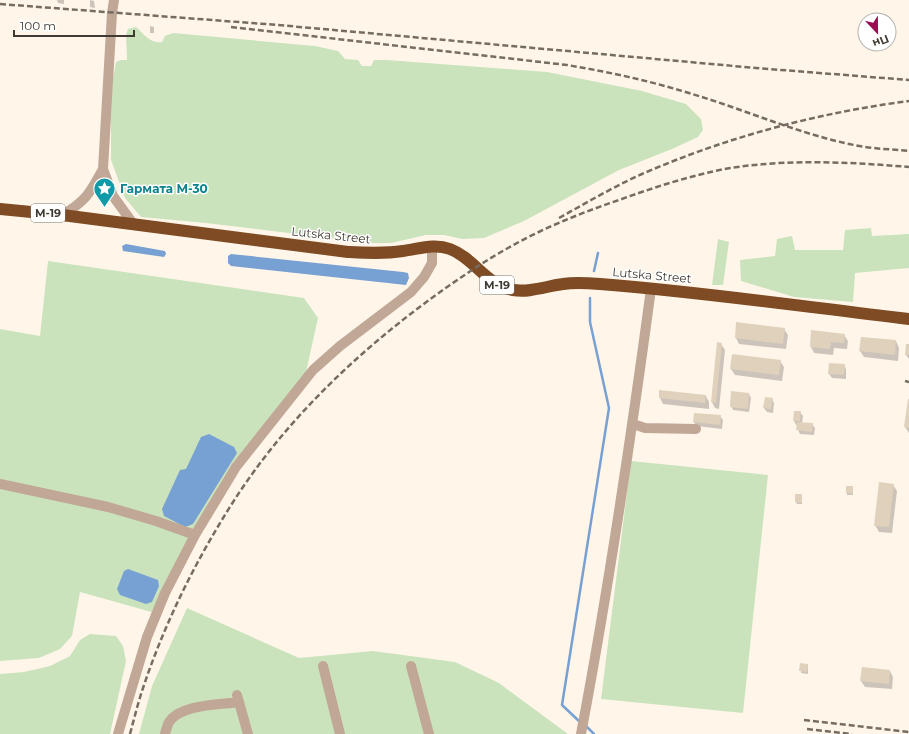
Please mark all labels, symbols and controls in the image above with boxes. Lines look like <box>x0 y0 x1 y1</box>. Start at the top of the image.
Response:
scale bar <box>14 12 134 38</box>
north arrow <box>857 12 897 52</box>
text: 100 m <box>20 18 56 33</box>
text: Пн <box>870 32 891 51</box>
place icon: Гармата М-30 <box>91 175 117 208</box>
place label: Гармата М-30 <box>120 181 208 196</box>
road number: М-19 <box>31 204 65 222</box>
street label: Lutska Street <box>291 223 371 247</box>
street label: Lutska Street <box>612 264 692 286</box>
road number: М-19 <box>480 276 514 294</box>

